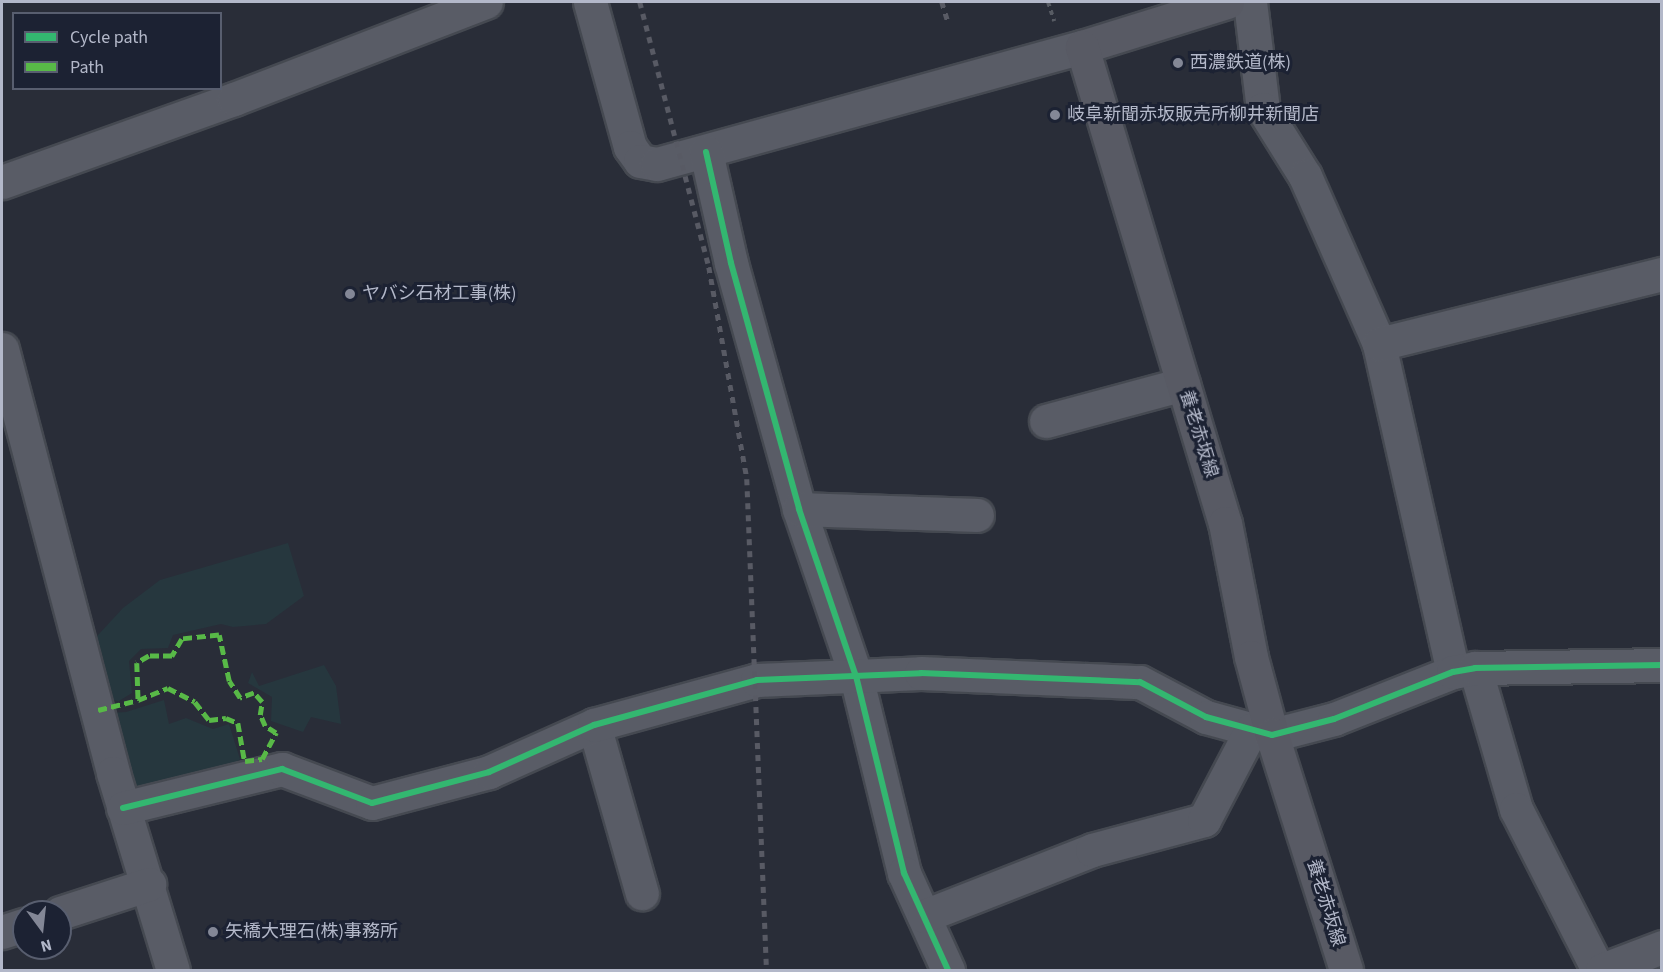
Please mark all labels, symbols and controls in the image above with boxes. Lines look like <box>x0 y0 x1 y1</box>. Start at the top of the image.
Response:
legend <box>12 12 222 90</box>
text: Cycle path <box>70 25 148 50</box>
place label: 西濃鉄道(株) <box>1190 52 1291 74</box>
text: Path <box>70 55 104 80</box>
marker: 西濃鉄道(株) <box>1171 56 1185 70</box>
place label: 岐阜新聞赤坂販売所柳井新聞店 <box>1067 104 1319 126</box>
marker: 岐阜新聞赤坂販売所柳井新聞店 <box>1048 108 1062 122</box>
place label: ヤバシ石材工事(株) <box>362 283 517 305</box>
marker: ヤバシ石材工事(株) <box>343 287 357 301</box>
street label: 養老赤坂線 <box>1175 388 1221 480</box>
street label: 養老赤坂線 <box>1302 857 1348 949</box>
north arrow <box>12 900 72 960</box>
place label: 矢橋大理石(株)事務所 <box>225 921 398 943</box>
marker: 矢橋大理石(株)事務所 <box>206 925 220 939</box>
text: N <box>38 933 54 957</box>

